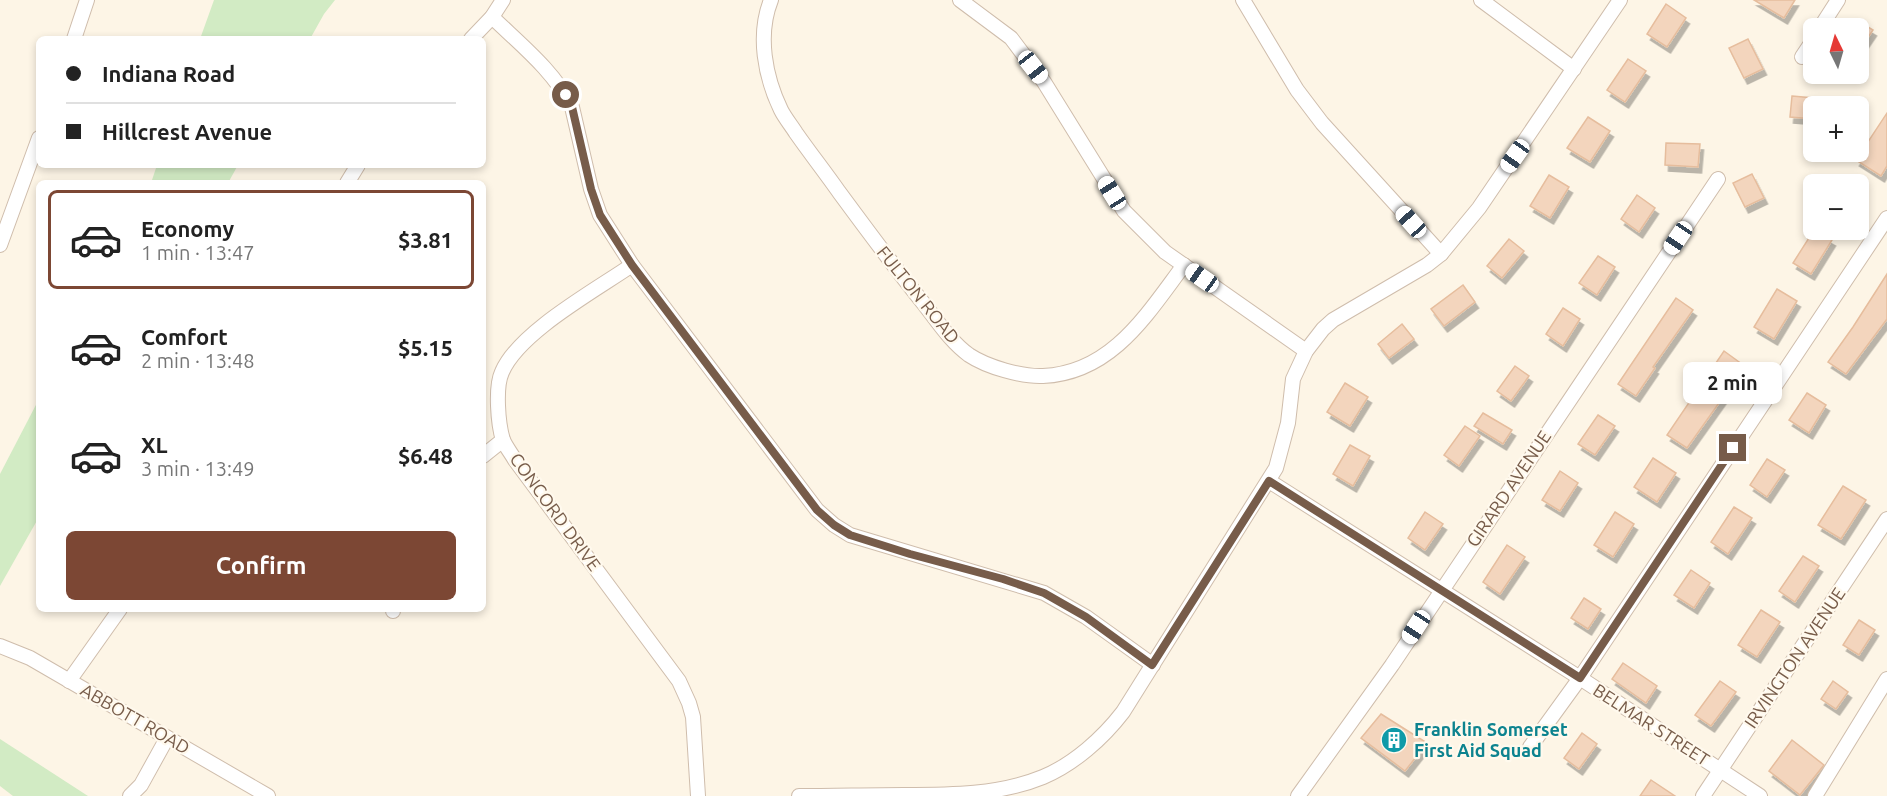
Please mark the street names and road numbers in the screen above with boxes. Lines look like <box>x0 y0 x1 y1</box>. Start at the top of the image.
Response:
street label: FULTON ROAD <box>874 242 964 347</box>
street label: GIRARD AVENUE <box>1462 427 1554 550</box>
street label: CONCORD DRIVE <box>506 449 605 574</box>
street label: IRVINGTON AVENUE <box>1740 584 1849 731</box>
street label: ABBOTT ROAD <box>78 679 193 757</box>
street label: BELMAR STREET <box>1590 679 1713 769</box>

